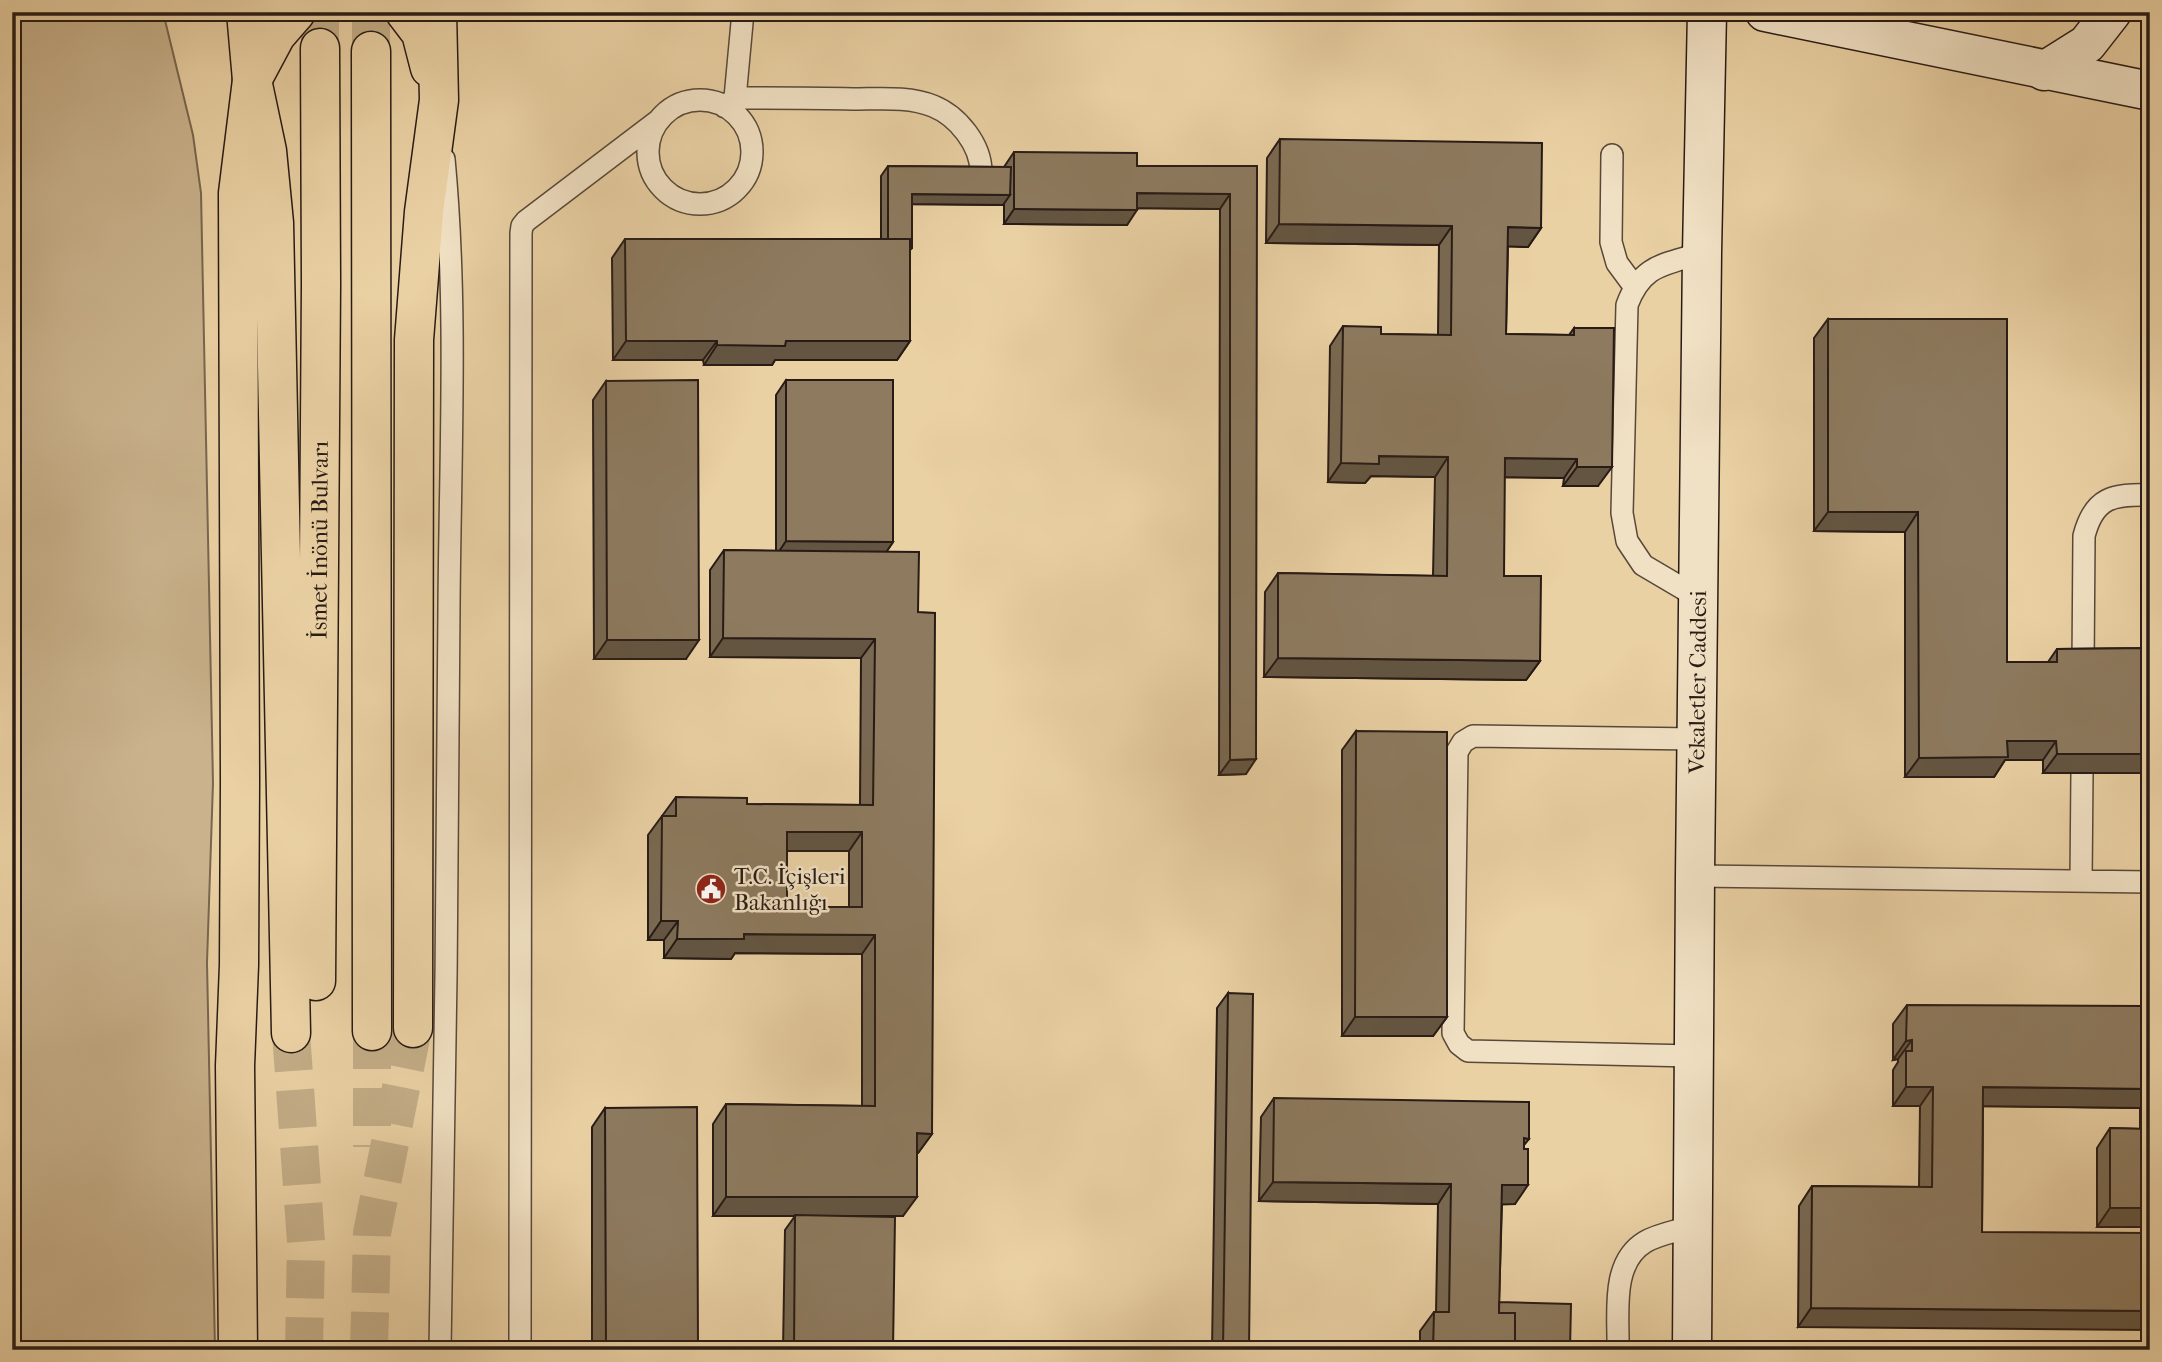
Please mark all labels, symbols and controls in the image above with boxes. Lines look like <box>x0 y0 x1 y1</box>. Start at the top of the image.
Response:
street label: İsmet İnönü Bulvarı <box>305 440 333 639</box>
street label: Vekaletler Caddesi <box>1683 590 1712 775</box>
place label: T.C. İçişleri Bakanlığı <box>734 863 846 916</box>
public building icon: T.C. İçişleri Bakanlığı <box>694 872 728 906</box>

